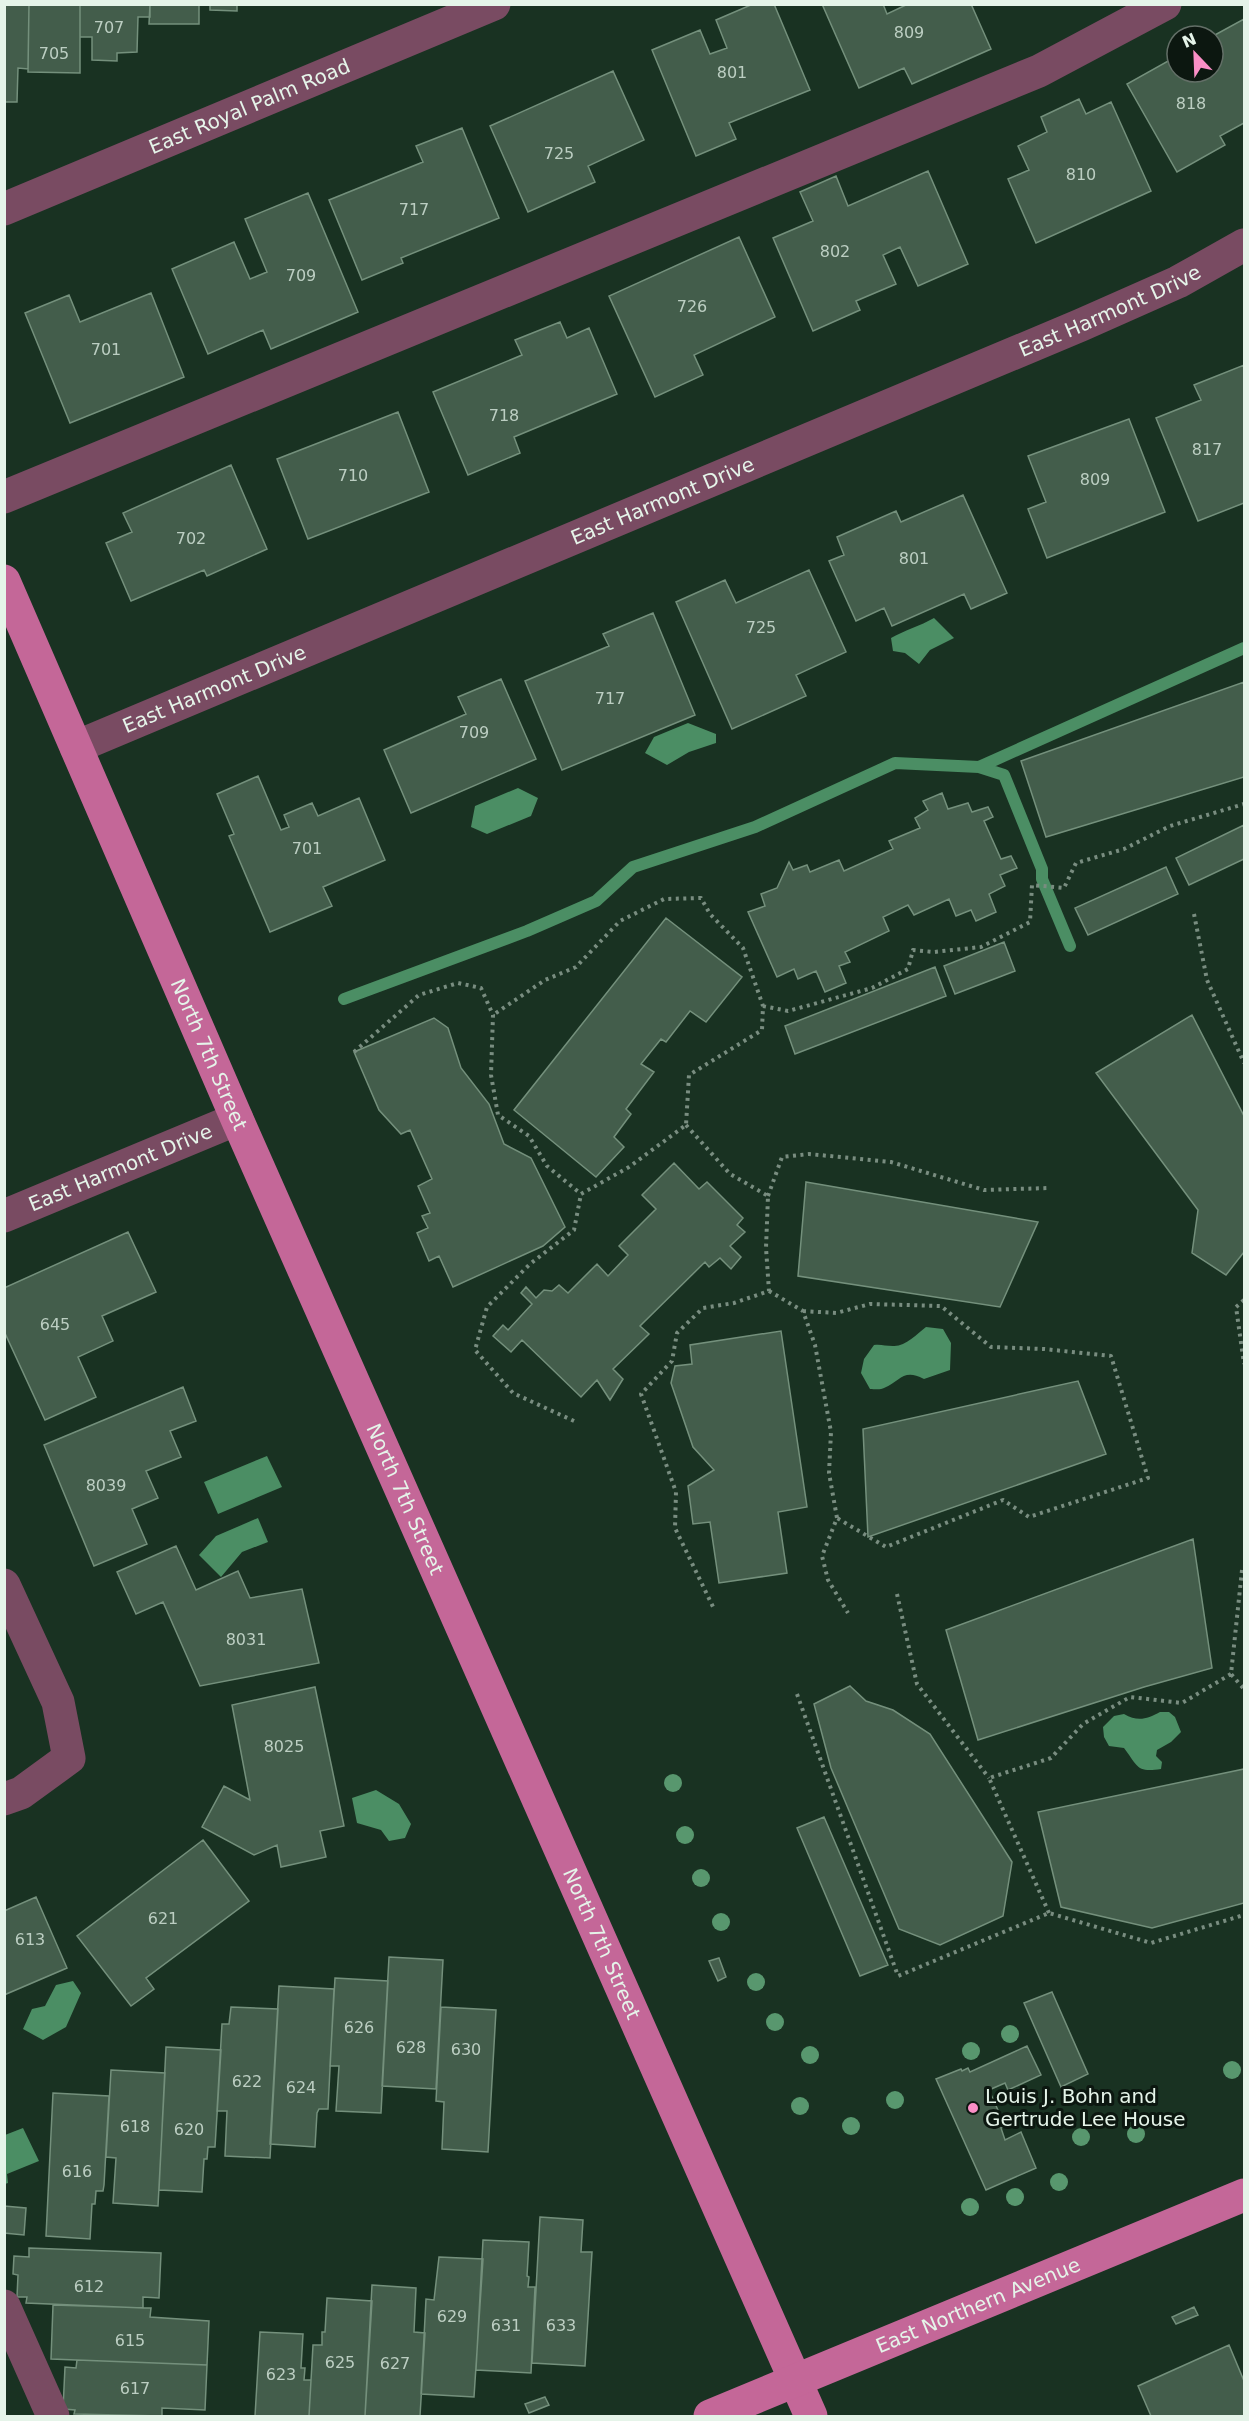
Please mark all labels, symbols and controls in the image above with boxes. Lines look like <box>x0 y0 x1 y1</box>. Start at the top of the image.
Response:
house number: 707 <box>94 18 124 37</box>
house number: 809 <box>894 23 924 42</box>
north arrow <box>1165 24 1225 84</box>
text: N <box>1179 29 1199 52</box>
house number: 705 <box>39 44 69 63</box>
street label: East Royal Palm Road <box>145 54 354 159</box>
house number: 801 <box>717 63 747 82</box>
house number: 818 <box>1176 94 1206 113</box>
house number: 725 <box>544 144 574 163</box>
house number: 810 <box>1066 165 1096 184</box>
house number: 717 <box>399 200 429 219</box>
house number: 802 <box>820 242 850 261</box>
street label: East Harmont Drive <box>1015 260 1205 362</box>
house number: 709 <box>286 266 316 285</box>
house number: 726 <box>677 297 707 316</box>
house number: 701 <box>91 340 121 359</box>
house number: 718 <box>489 406 519 425</box>
house number: 817 <box>1192 440 1222 459</box>
street label: East Harmont Drive <box>567 452 758 550</box>
house number: 710 <box>338 466 368 485</box>
house number: 809 <box>1080 470 1110 489</box>
house number: 702 <box>176 529 206 548</box>
house number: 801 <box>899 549 929 568</box>
house number: 725 <box>746 618 776 637</box>
street label: East Harmont Drive <box>119 640 310 738</box>
house number: 717 <box>595 689 625 708</box>
house number: 709 <box>459 723 489 742</box>
house number: 701 <box>292 839 322 858</box>
street label: North 7th Street <box>166 975 253 1134</box>
street label: East Harmont Drive <box>25 1119 216 1216</box>
house number: 645 <box>40 1315 70 1334</box>
street label: North 7th Street <box>361 1420 449 1579</box>
house number: 8039 <box>86 1476 126 1495</box>
house number: 8031 <box>226 1630 266 1649</box>
house number: 8025 <box>264 1737 304 1756</box>
street label: North 7th Street <box>558 1864 646 2023</box>
house number: 621 <box>148 1909 178 1928</box>
house number: 613 <box>15 1930 45 1949</box>
house number: 626 <box>344 2018 374 2037</box>
house number: 628 <box>396 2038 426 2057</box>
house number: 630 <box>451 2040 481 2059</box>
house number: 622 <box>232 2072 262 2091</box>
house number: 624 <box>286 2078 316 2097</box>
place label: Louis J. Bohn and Gertrude Lee House <box>985 2084 1186 2131</box>
marker: Louis J. Bohn and Gertrude Lee House <box>966 2101 980 2115</box>
house number: 618 <box>120 2117 150 2136</box>
house number: 620 <box>174 2120 204 2139</box>
house number: 616 <box>62 2162 92 2181</box>
street label: East Northern Avenue <box>872 2252 1084 2358</box>
house number: 612 <box>74 2277 104 2296</box>
house number: 629 <box>437 2307 467 2326</box>
house number: 631 <box>491 2316 521 2335</box>
house number: 633 <box>546 2316 576 2335</box>
house number: 615 <box>115 2331 145 2350</box>
house number: 625 <box>325 2353 355 2372</box>
house number: 627 <box>380 2354 410 2373</box>
house number: 623 <box>266 2365 296 2384</box>
house number: 617 <box>120 2379 150 2398</box>

